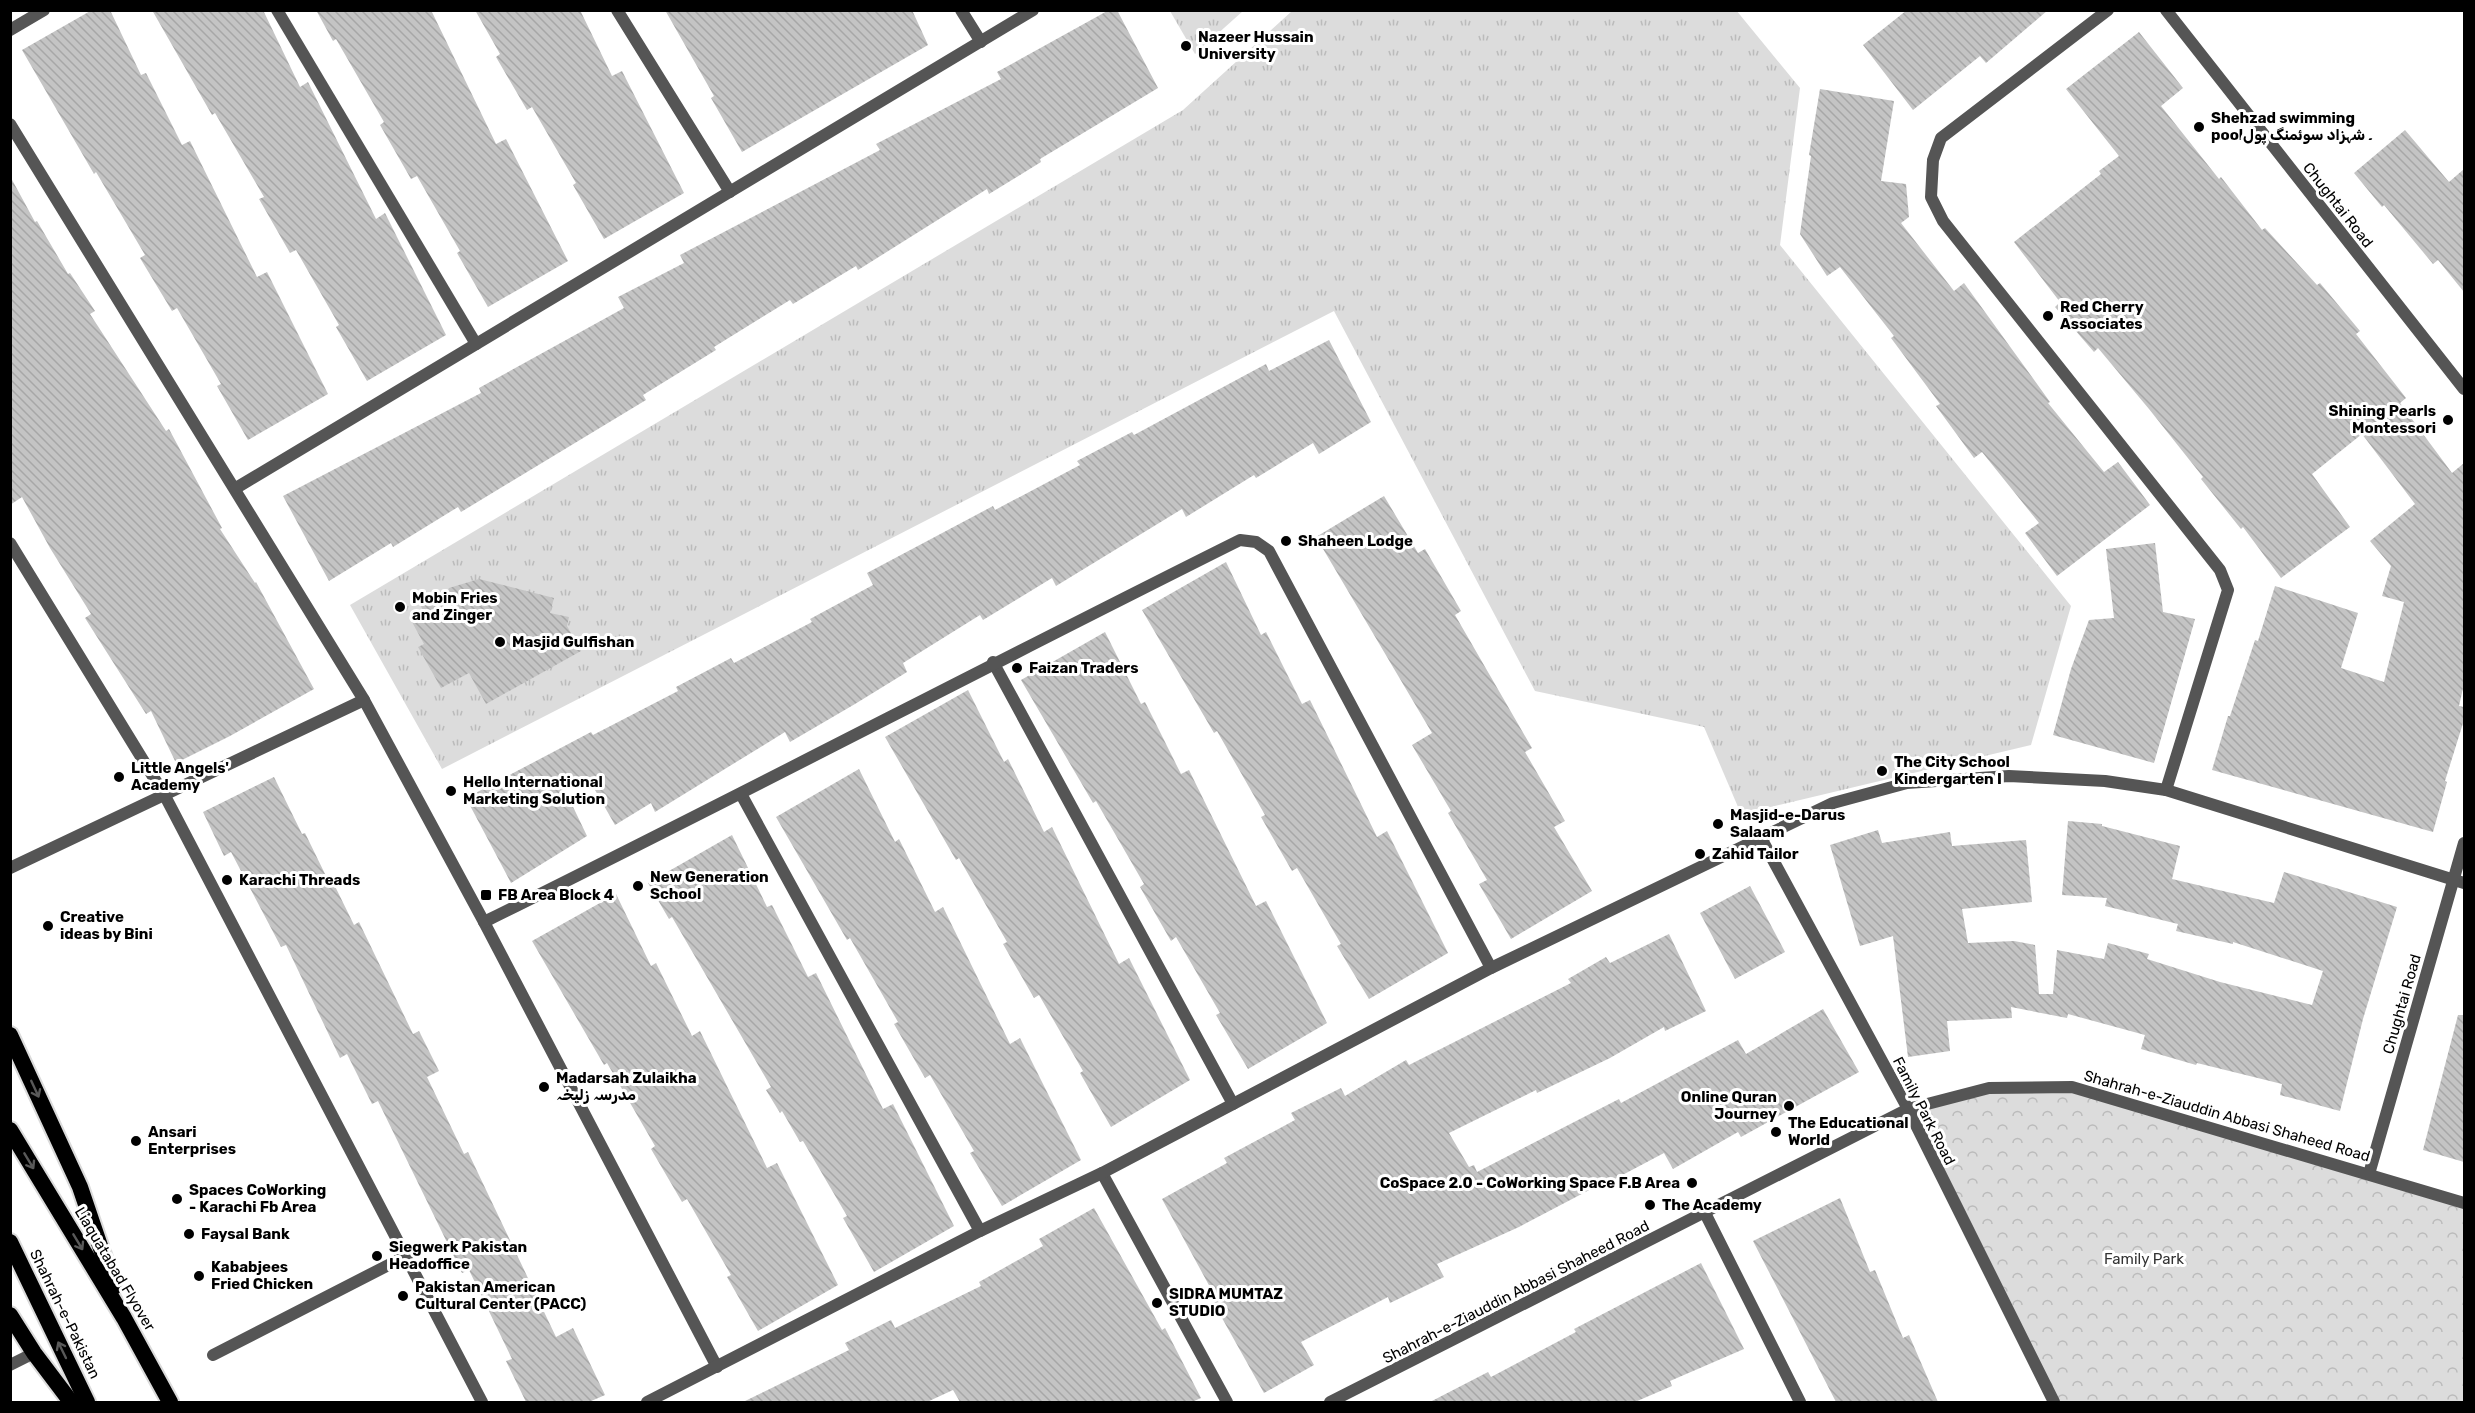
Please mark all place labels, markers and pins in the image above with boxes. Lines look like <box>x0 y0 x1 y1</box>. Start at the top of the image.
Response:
place label: Nazeer Hussain University <box>1198 28 1314 63</box>
marker: Nazeer Hussain University <box>1179 39 1193 53</box>
place label: Shehzad swimming pool۔ شہزاد سوئمنگ پول <box>2211 109 2373 145</box>
marker: Shehzad swimming pool۔ شہزاد سوئمنگ پول <box>2192 120 2206 134</box>
place label: Red Cherry Associates <box>2060 298 2144 333</box>
marker: Red Cherry Associates <box>2041 309 2055 323</box>
place label: Shining Pearls Montessori <box>2329 402 2436 437</box>
marker: Shining Pearls Montessori <box>2441 413 2455 427</box>
place label: Shaheen Lodge <box>1298 532 1413 550</box>
marker: Shaheen Lodge <box>1279 534 1293 548</box>
place label: Mobin Fries and Zinger <box>412 589 498 624</box>
marker: Mobin Fries and Zinger <box>393 600 407 614</box>
place label: Masjid Gulfishan <box>512 633 634 651</box>
marker: Masjid Gulfishan <box>493 635 507 649</box>
place label: Faizan Traders <box>1029 659 1138 677</box>
marker: Faizan Traders <box>1010 661 1024 675</box>
place label: The City School Kindergarten I <box>1894 753 2010 788</box>
place label: Little Angels' Academy <box>131 759 229 794</box>
marker: The City School Kindergarten I <box>1875 764 1889 778</box>
marker: Little Angels' Academy <box>112 770 126 784</box>
place label: Hello International Marketing Solution <box>463 773 605 808</box>
marker: Hello International Marketing Solution <box>444 784 458 798</box>
place label: Masjid-e-Darus Salaam <box>1730 806 1845 841</box>
marker: Masjid-e-Darus Salaam <box>1711 817 1725 831</box>
place label: Zahid Tailor <box>1712 845 1799 863</box>
marker: Zahid Tailor <box>1693 847 1707 861</box>
place label: New Generation School <box>650 868 769 903</box>
place label: Karachi Threads <box>239 871 360 889</box>
marker: Karachi Threads <box>220 873 234 887</box>
marker: New Generation School <box>631 879 645 893</box>
place label: FB Area Block 4 <box>498 886 614 904</box>
marker: FB Area Block 4 <box>479 888 493 902</box>
place label: Creative ideas by Bini <box>60 908 153 943</box>
marker: Creative ideas by Bini <box>41 919 55 933</box>
place label: Madarsah Zulaikha مدرسہ زلیخہ <box>556 1069 697 1104</box>
marker: Madarsah Zulaikha مدرسہ زلیخہ <box>537 1080 551 1094</box>
place label: Online Quran Journey <box>1681 1088 1777 1123</box>
marker: Online Quran Journey <box>1782 1099 1796 1113</box>
place label: The Educational World <box>1788 1114 1909 1149</box>
place label: Ansari Enterprises <box>148 1123 236 1158</box>
marker: The Educational World <box>1769 1125 1783 1139</box>
marker: Ansari Enterprises <box>129 1134 143 1148</box>
place label: CoSpace 2.0 - CoWorking Space F.B Area <box>1380 1174 1680 1192</box>
marker: CoSpace 2.0 - CoWorking Space F.B Area <box>1685 1176 1699 1190</box>
place label: Spaces CoWorking - Karachi Fb Area <box>189 1181 326 1216</box>
marker: Spaces CoWorking - Karachi Fb Area <box>170 1192 184 1206</box>
place label: The Academy <box>1662 1196 1762 1214</box>
marker: The Academy <box>1643 1198 1657 1212</box>
place label: Faysal Bank <box>201 1225 290 1243</box>
marker: Faysal Bank <box>182 1227 196 1241</box>
place label: Siegwerk Pakistan Headoffice <box>389 1238 527 1273</box>
marker: Siegwerk Pakistan Headoffice <box>370 1249 384 1263</box>
place label: Kababjees Fried Chicken <box>211 1258 313 1293</box>
marker: Kababjees Fried Chicken <box>192 1269 206 1283</box>
place label: Pakistan American Cultural Center (PACC) <box>415 1278 587 1313</box>
place label: SIDRA MUMTAZ STUDIO <box>1169 1285 1283 1320</box>
marker: Pakistan American Cultural Center (PACC) <box>396 1289 410 1303</box>
marker: SIDRA MUMTAZ STUDIO <box>1150 1296 1164 1310</box>

